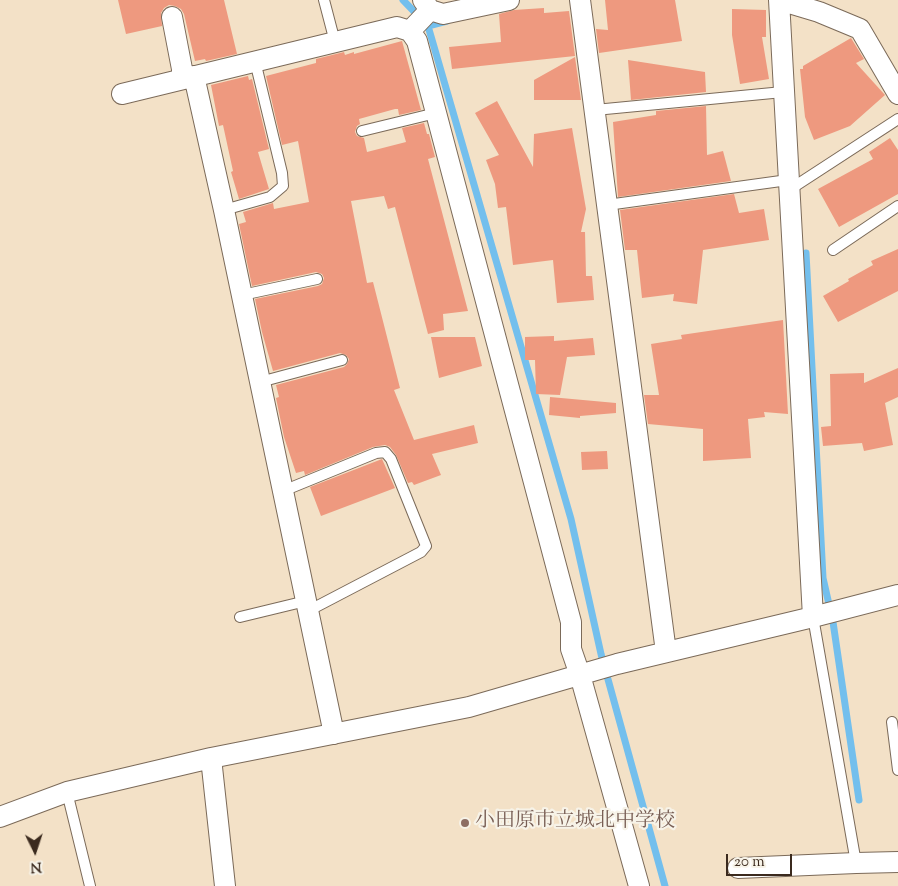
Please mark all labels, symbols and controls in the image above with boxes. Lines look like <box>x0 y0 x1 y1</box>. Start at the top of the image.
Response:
place label: 小田原市立城北中学校 <box>475 811 675 835</box>
marker: 小田原市立城北中学校 <box>459 817 471 829</box>
north arrow <box>10 826 60 876</box>
scale bar <box>728 844 794 876</box>
text: 20 m <box>734 852 765 873</box>
text: N <box>30 856 42 876</box>

